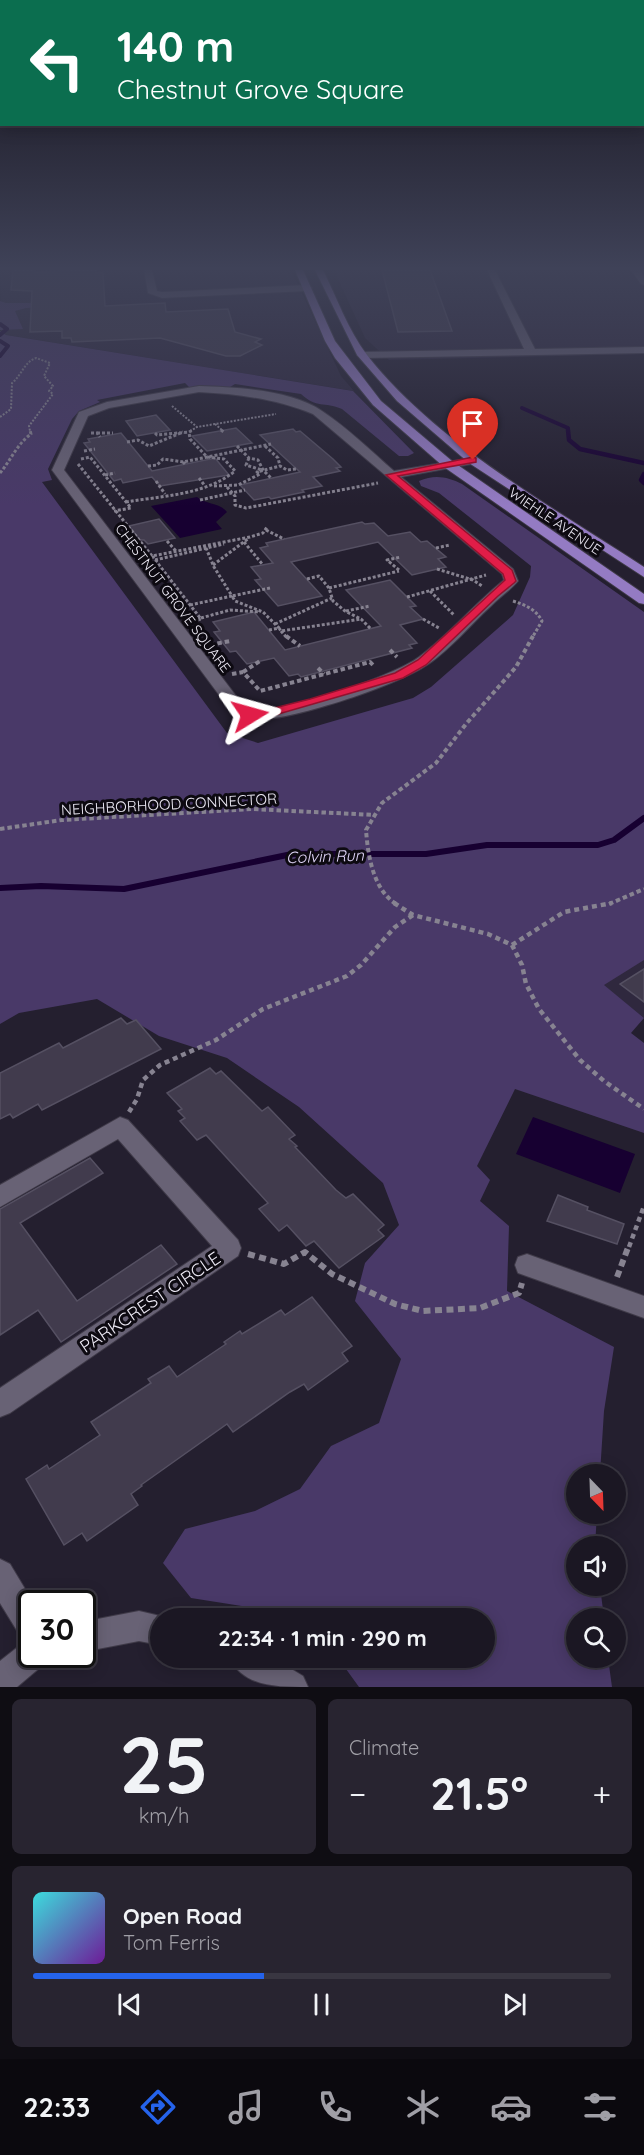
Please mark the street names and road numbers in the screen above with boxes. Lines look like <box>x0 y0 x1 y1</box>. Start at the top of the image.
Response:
street label: WIEHLE AVENUE <box>505 483 605 559</box>
street label: CHESTNUT GROVE SQUARE <box>111 520 235 676</box>
street label: NEIGHBORHOOD CONNECTOR <box>61 789 277 819</box>
street label: PARKCREST CIRCLE <box>75 1246 225 1358</box>

